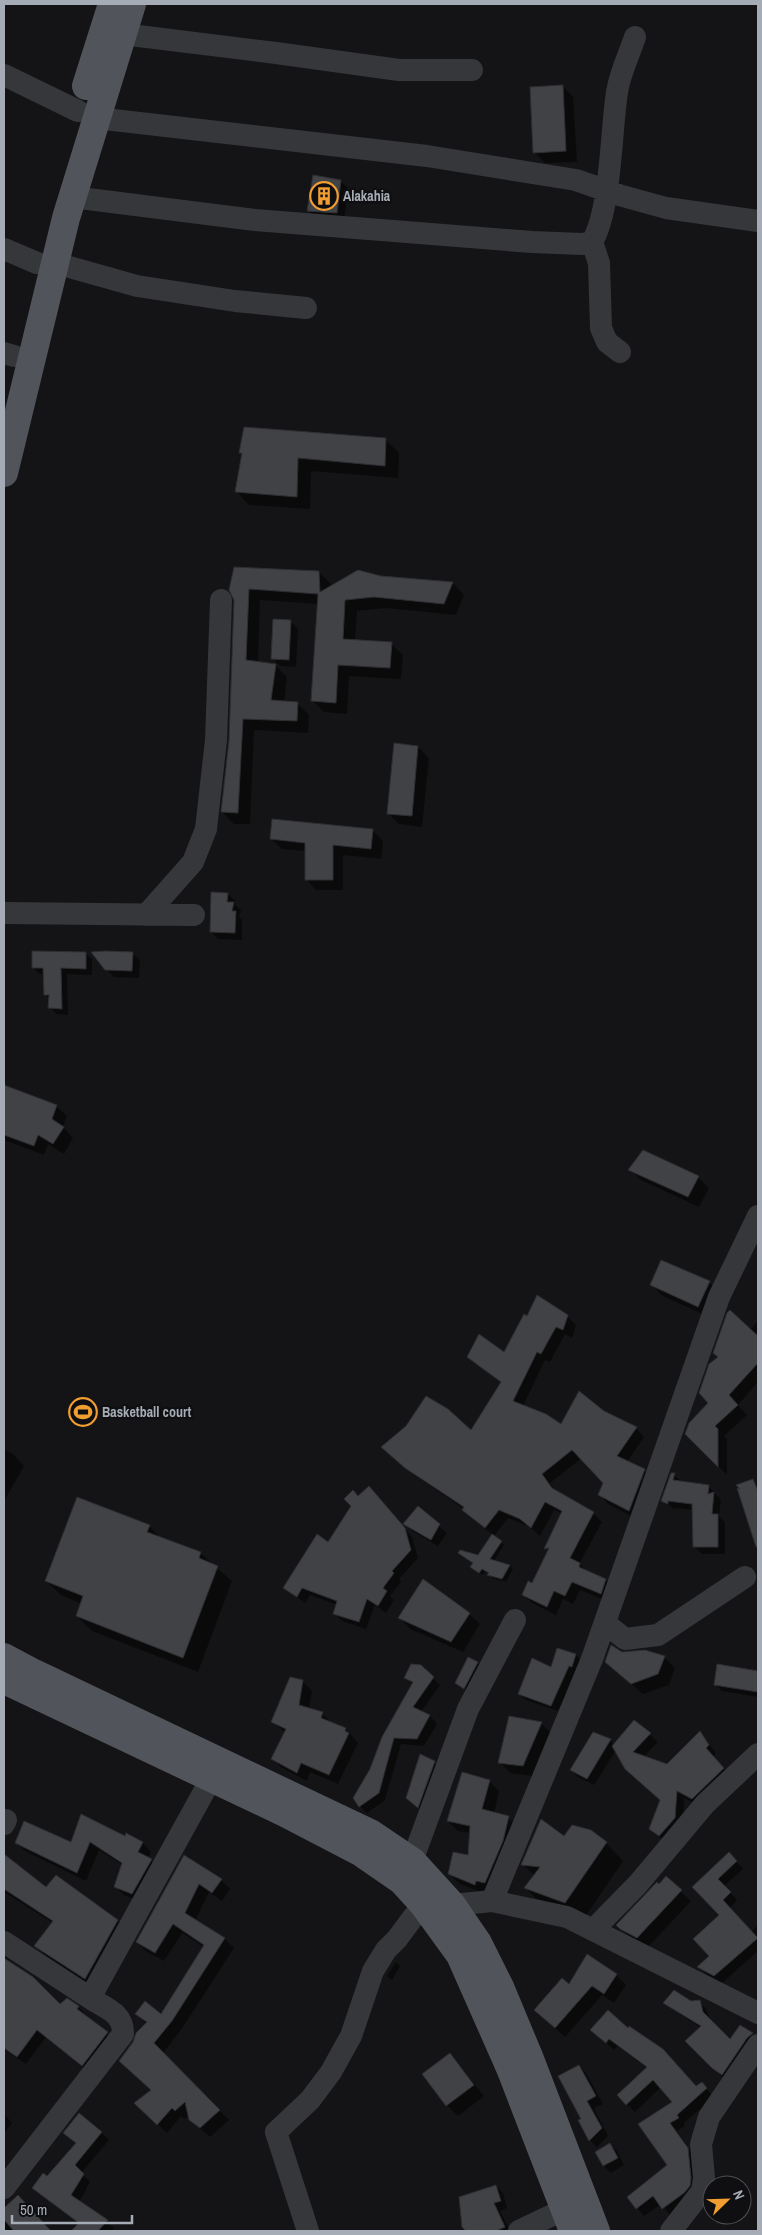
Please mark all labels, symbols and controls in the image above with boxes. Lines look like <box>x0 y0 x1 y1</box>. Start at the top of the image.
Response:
building icon: Alakahia <box>309 181 339 211</box>
place label: Alakahia <box>343 187 391 205</box>
sports icon: Basketball court <box>68 1397 98 1427</box>
place label: Basketball court <box>102 1403 191 1421</box>
north arrow <box>702 2175 752 2225</box>
text: N <box>729 2188 749 2202</box>
scale bar <box>12 2192 132 2224</box>
text: 50 m <box>20 2199 47 2220</box>

